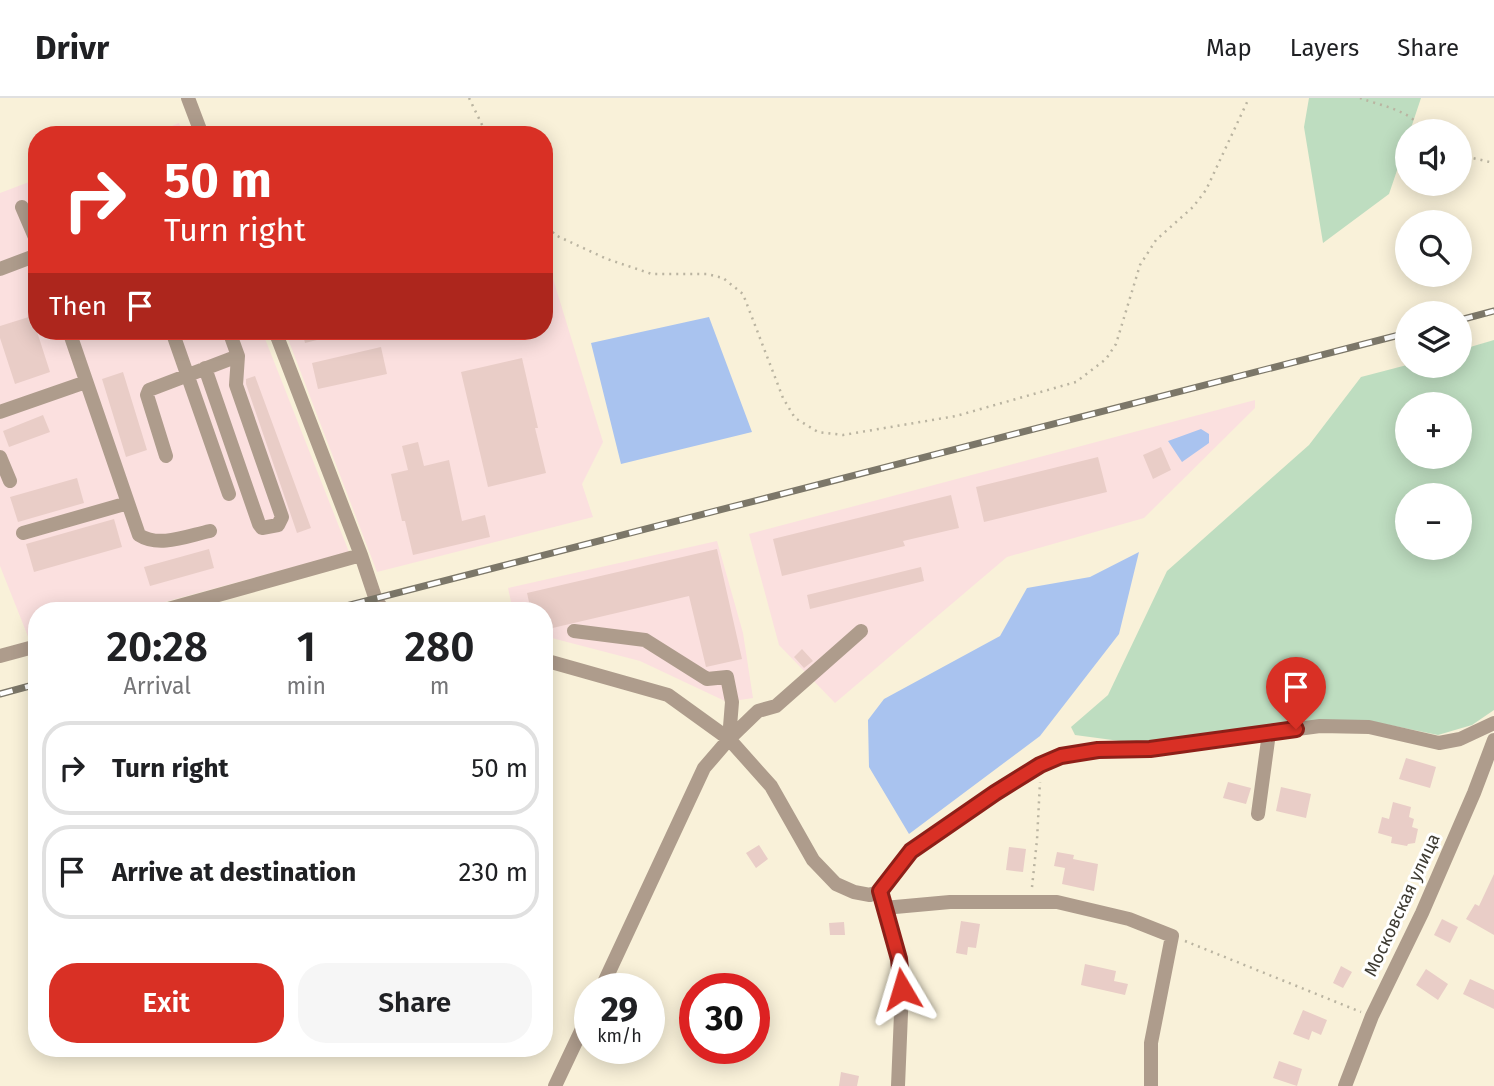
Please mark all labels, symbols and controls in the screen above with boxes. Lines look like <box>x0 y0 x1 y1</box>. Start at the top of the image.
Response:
text: Drivr <box>35 28 109 68</box>
text: Map <box>1206 34 1252 62</box>
text: Layers <box>1290 34 1359 62</box>
text: Share <box>1397 34 1459 62</box>
map controls <box>1395 119 1472 560</box>
button: sound <box>1395 119 1472 196</box>
text: 50 m <box>164 151 272 210</box>
icon: right <box>49 154 140 245</box>
button: search <box>1395 210 1472 287</box>
text: Turn right <box>164 211 306 249</box>
icon: arrive <box>121 287 159 325</box>
text: Then <box>49 291 107 322</box>
button: layers <box>1395 301 1472 378</box>
button: + <box>1395 392 1472 469</box>
button: − <box>1395 483 1472 560</box>
text: 20:28 <box>106 622 208 672</box>
text: 1 <box>297 622 316 672</box>
text: 280 <box>405 622 475 672</box>
pin <box>1266 657 1326 729</box>
icon: arrive <box>1277 668 1315 706</box>
text: Arrival <box>124 672 191 700</box>
text: min <box>286 672 326 700</box>
text: m <box>430 672 449 700</box>
icon: right <box>53 749 91 787</box>
text: Turn right <box>112 753 229 784</box>
text: 50 m <box>471 753 528 784</box>
street label: Московская улица <box>1359 830 1445 980</box>
icon: arrive <box>53 853 91 891</box>
text: Arrive at destination <box>112 857 356 888</box>
text: 230 m <box>459 857 528 888</box>
position arrow <box>865 952 939 1026</box>
button: Exit <box>49 963 284 1043</box>
button: Share <box>298 963 532 1043</box>
speed limit sign: 30 <box>679 973 770 1064</box>
text: 29 <box>601 988 638 1030</box>
text: km/h <box>597 1025 642 1047</box>

